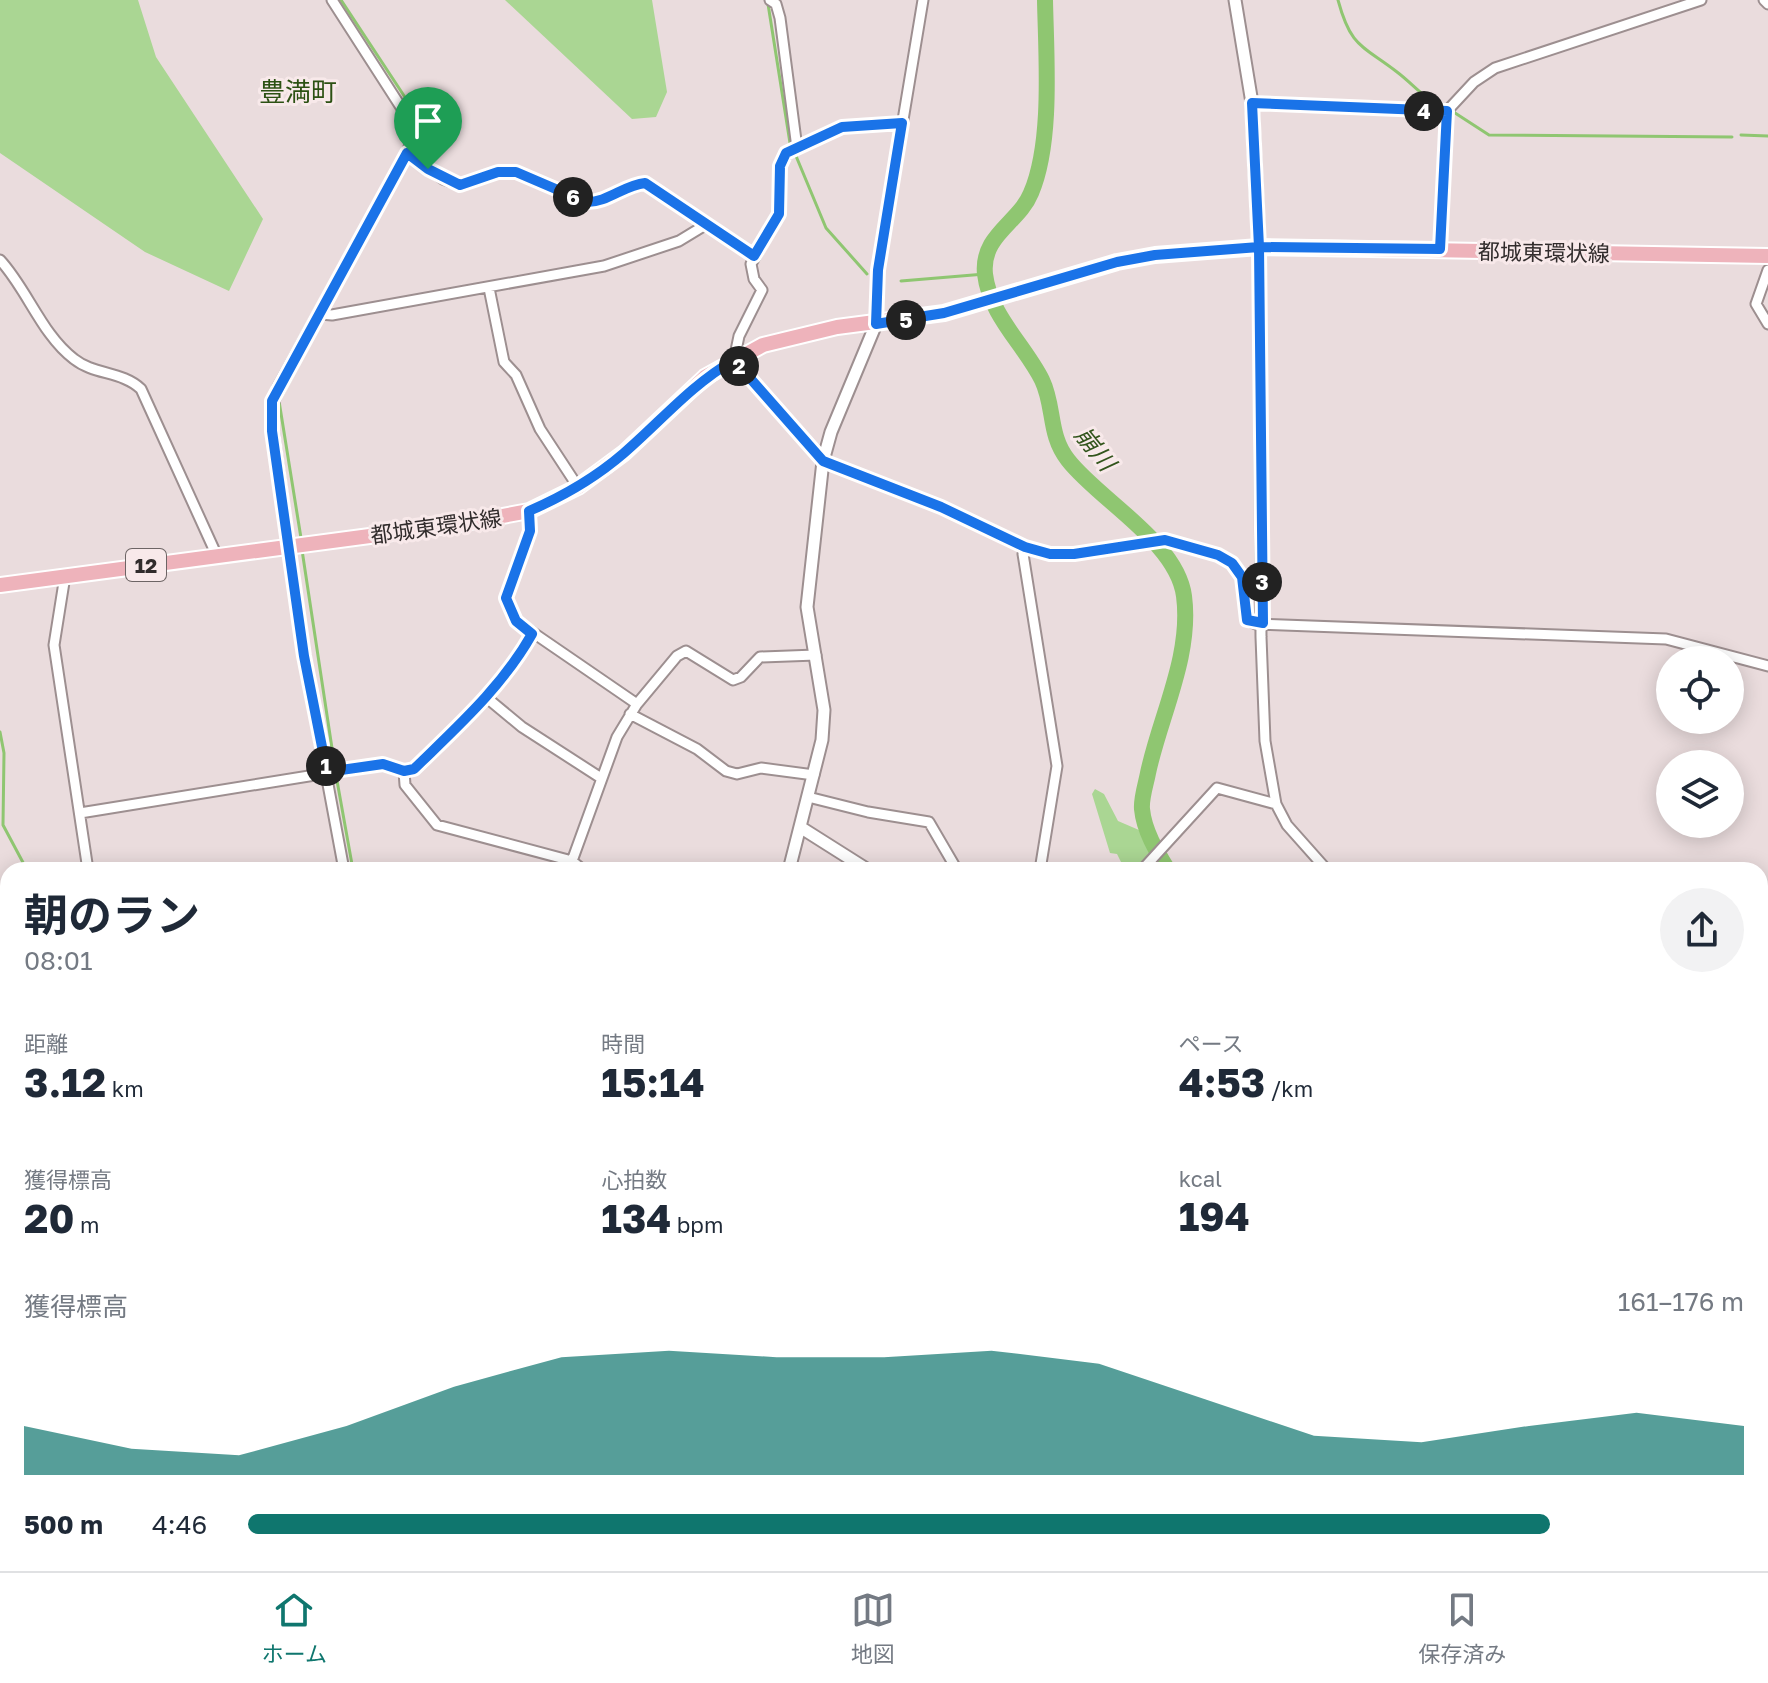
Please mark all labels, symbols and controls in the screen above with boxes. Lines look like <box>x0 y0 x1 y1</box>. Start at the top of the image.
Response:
district label: 豊満町 <box>259 76 337 107</box>
pin <box>394 87 462 169</box>
pin: 4 <box>1404 91 1444 131</box>
text: 4 <box>1417 97 1431 124</box>
icon: arrive <box>406 99 450 143</box>
pin: 6 <box>553 177 593 217</box>
text: 6 <box>566 183 580 210</box>
street label: 都城東環状線 <box>1478 237 1610 267</box>
pin: 5 <box>886 300 926 340</box>
text: 5 <box>899 306 913 333</box>
pin: 2 <box>719 346 759 386</box>
text: 2 <box>732 352 746 379</box>
water label: 崩川 <box>1070 420 1124 478</box>
street label: 都城東環状線 <box>369 503 503 549</box>
road number: 12 <box>126 549 166 581</box>
pin: 3 <box>1242 562 1282 602</box>
text: 3 <box>1255 568 1269 595</box>
map controls <box>1656 646 1744 838</box>
button: locate <box>1656 646 1744 734</box>
pin: 1 <box>306 746 346 786</box>
button: layers <box>1656 750 1744 838</box>
text: 1 <box>320 752 332 779</box>
text: 朝のラン <box>24 888 200 941</box>
button: share <box>1660 888 1744 972</box>
text: 08:01 <box>24 945 93 976</box>
text: 距離 <box>24 1030 68 1057</box>
text: 時間 <box>601 1030 645 1057</box>
text: ペース <box>1179 1030 1244 1057</box>
text: 3.12 <box>24 1058 106 1106</box>
text: 15:14 <box>601 1058 705 1106</box>
text: 4:53 <box>1179 1058 1265 1106</box>
text: km <box>106 1075 144 1102</box>
text: /km <box>1265 1075 1313 1102</box>
text: kcal <box>1179 1165 1222 1192</box>
text: 獲得標高 <box>24 1166 112 1193</box>
text: 心拍数 <box>601 1166 667 1193</box>
text: 194 <box>1179 1192 1250 1240</box>
text: 20 <box>24 1194 74 1242</box>
text: 134 <box>601 1194 671 1242</box>
text: m <box>74 1211 99 1238</box>
text: bpm <box>671 1211 723 1238</box>
text: 161–176 m <box>1618 1286 1744 1317</box>
text: 獲得標高 <box>24 1291 128 1322</box>
text: 500 m <box>24 1509 103 1540</box>
text: 4:46 <box>152 1509 207 1540</box>
tab: ホーム <box>262 1588 327 1668</box>
tab: 地図 <box>851 1588 895 1668</box>
tab: 保存済み <box>1418 1588 1506 1668</box>

